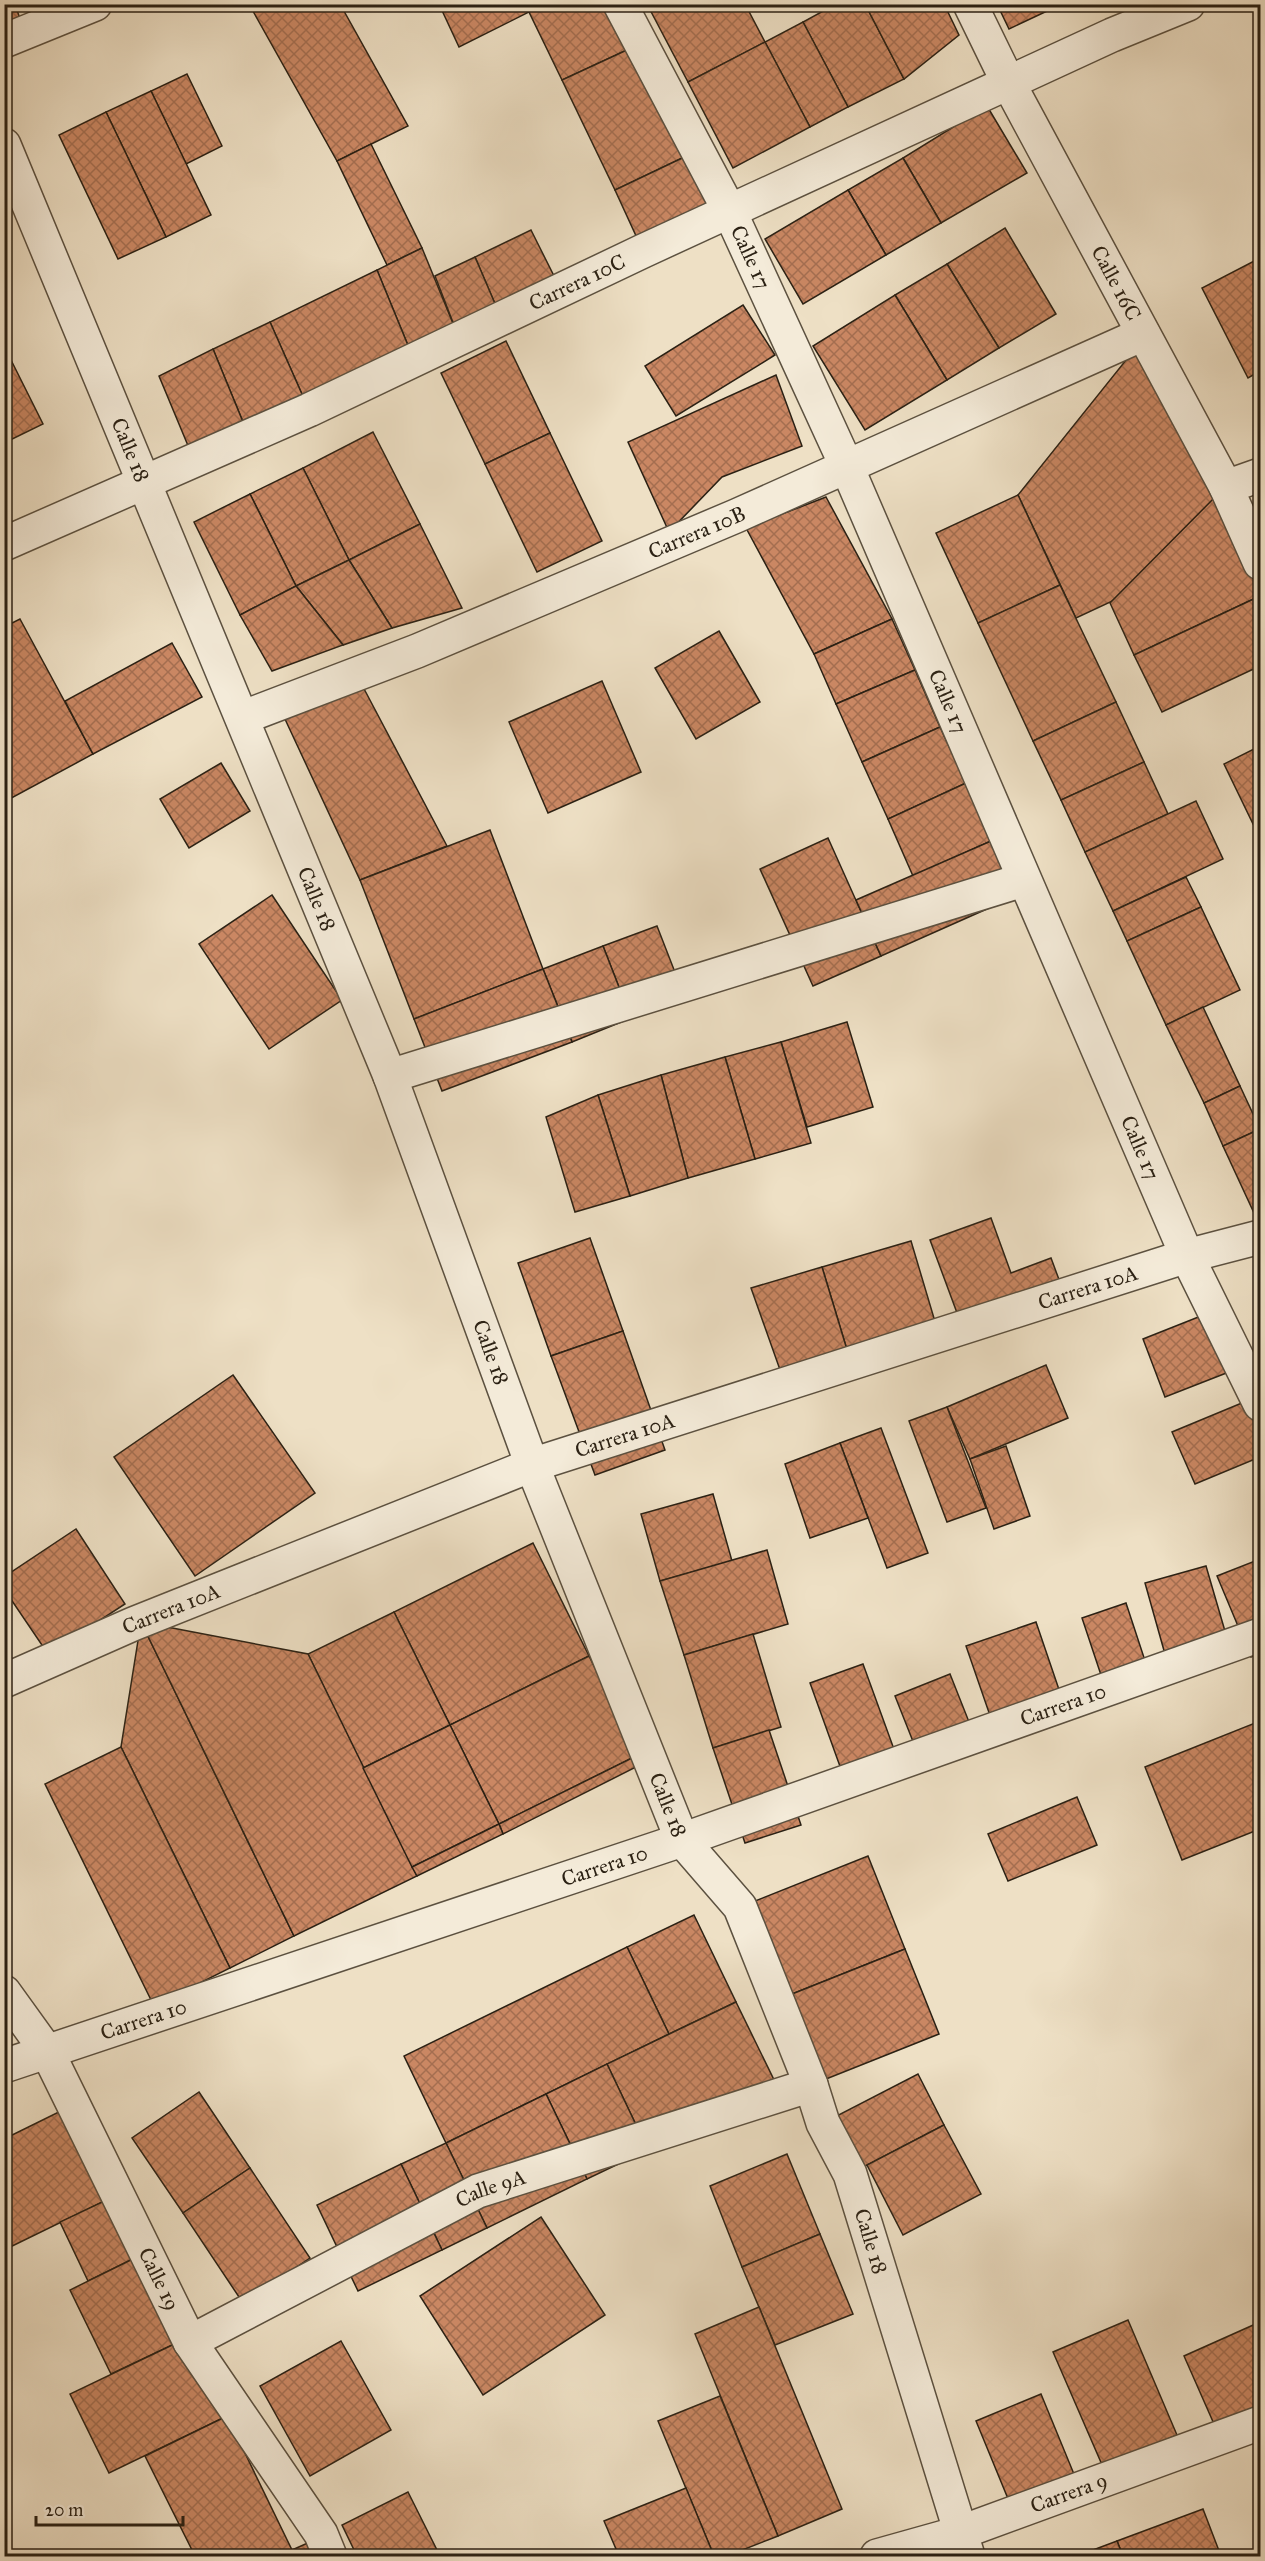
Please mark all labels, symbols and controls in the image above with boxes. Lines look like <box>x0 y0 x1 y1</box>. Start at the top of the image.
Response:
street label: Calle 17 <box>725 221 777 293</box>
street label: Calle 16C <box>1086 241 1147 325</box>
street label: Carrera 10C <box>525 248 629 316</box>
street label: Calle 18 <box>105 414 155 486</box>
street label: Carrera 10B <box>644 500 750 565</box>
street label: Calle 17 <box>923 665 973 737</box>
street label: Calle 18 <box>292 863 341 935</box>
street label: Calle 17 <box>1115 1112 1166 1184</box>
street label: Carrera 10A <box>1035 1260 1141 1316</box>
street label: Calle 18 <box>467 1316 515 1388</box>
street label: Carrera 10A <box>572 1407 678 1463</box>
street label: Carrera 10A <box>118 1578 224 1640</box>
street label: Carrera 10 <box>1017 1678 1109 1732</box>
street label: Calle 18 <box>643 1769 693 1841</box>
street label: Carrera 10 <box>558 1839 651 1892</box>
street label: Carrera 10 <box>97 1993 190 2046</box>
street label: Calle 9A <box>451 2164 529 2214</box>
street label: Calle 18 <box>848 2205 893 2277</box>
street label: Calle 19 <box>133 2243 186 2315</box>
street label: Carrera 9 <box>1027 2467 1111 2519</box>
scale bar <box>36 2489 183 2527</box>
text: 20 m <box>45 2499 83 2521</box>

